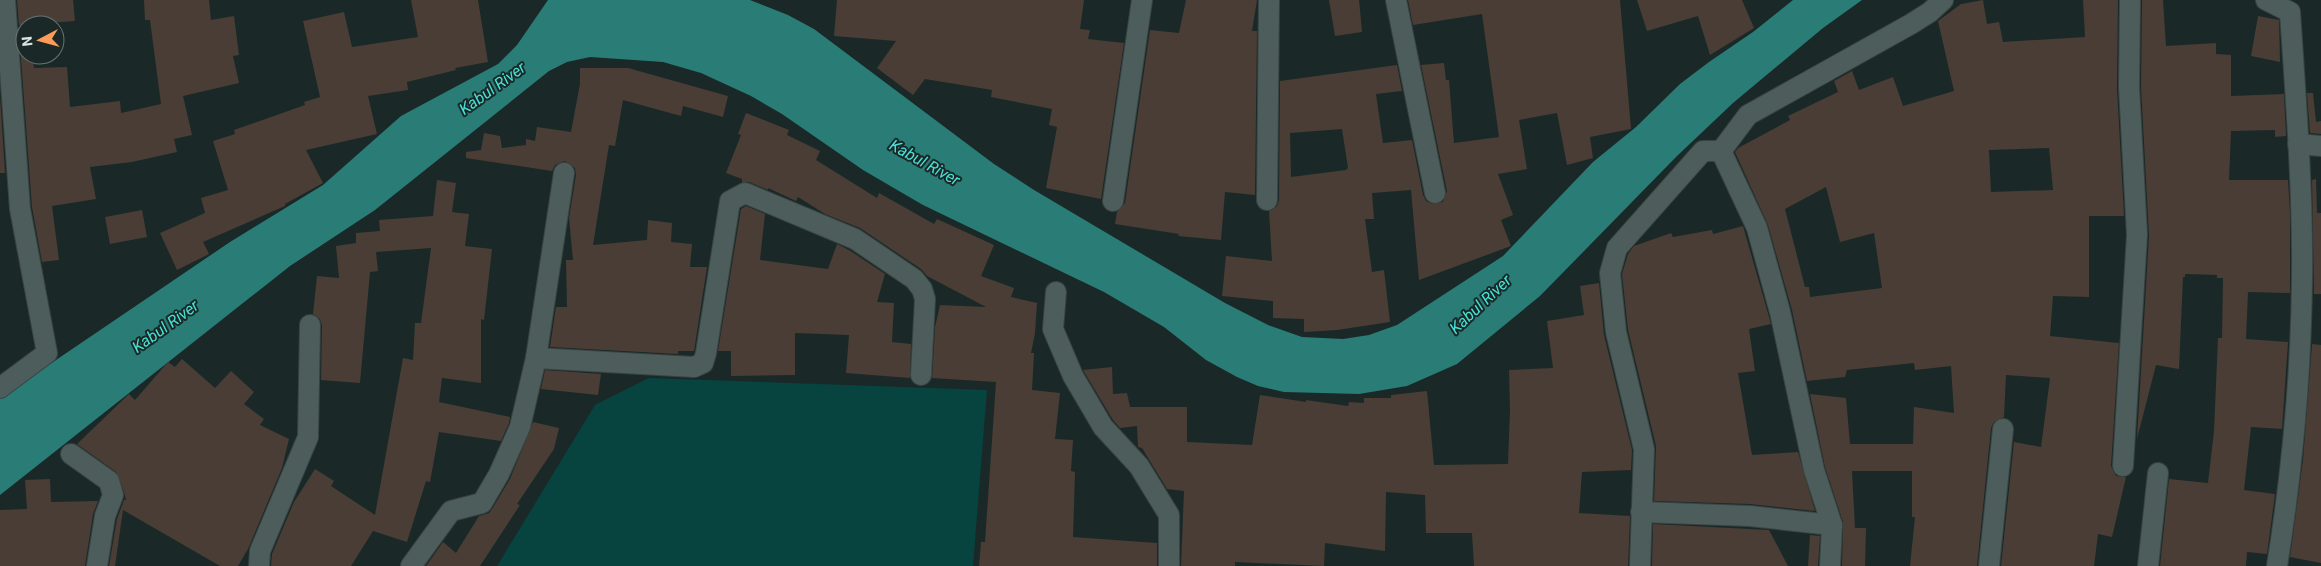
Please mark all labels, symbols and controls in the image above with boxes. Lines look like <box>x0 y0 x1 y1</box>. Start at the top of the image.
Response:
north arrow <box>15 15 65 65</box>
text: N <box>19 36 36 47</box>
water label: Kabul River <box>455 58 530 119</box>
water label: Kabul River <box>886 135 964 190</box>
water label: Kabul River <box>1446 271 1516 338</box>
water label: Kabul River <box>128 296 203 357</box>

